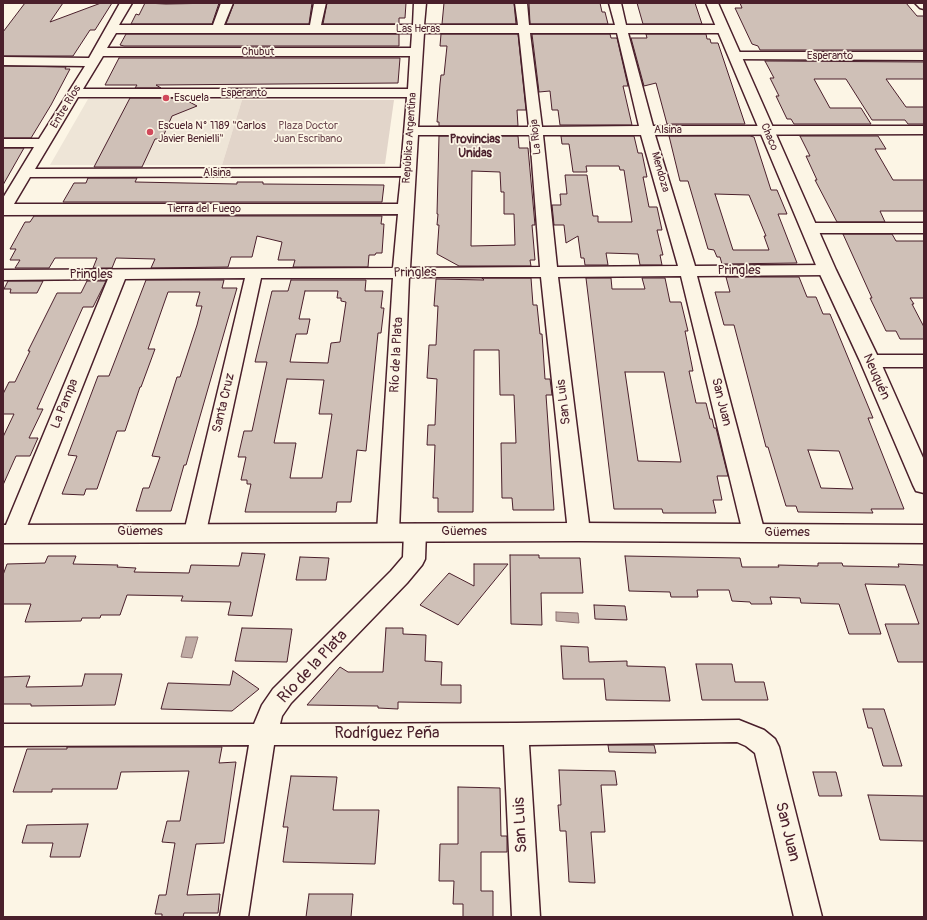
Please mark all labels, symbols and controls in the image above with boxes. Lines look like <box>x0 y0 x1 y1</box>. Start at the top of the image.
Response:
street label: Las Heras <box>396 22 440 36</box>
street label: Chubut <box>242 45 274 59</box>
street label: Esperanto <box>807 49 853 63</box>
street label: Entre Ríos <box>48 83 84 131</box>
street label: Esperanto <box>221 86 267 100</box>
place label: Escuela <box>174 91 209 105</box>
street label: República Argentina <box>400 92 420 184</box>
marker: Escuela <box>161 93 171 103</box>
place label: Escuela N° 1189 "Carlos Javier Benielli" <box>158 119 266 145</box>
park label: Plaza Doctor Juan Escribano <box>274 119 342 145</box>
street label: La Rioja <box>528 119 544 155</box>
street label: Chaco <box>757 121 781 153</box>
street label: Alsina <box>654 123 682 137</box>
marker: Escuela N° 1189 "Carlos Javier Benielli" <box>145 127 155 137</box>
district label: Provincias Unidas <box>450 133 500 161</box>
street label: Mendoza <box>648 150 672 194</box>
street label: Alsina <box>203 166 231 180</box>
street label: Tierra del Fuego <box>167 202 241 216</box>
street label: Pringles <box>718 263 760 279</box>
street label: Pringles <box>393 265 437 281</box>
street label: Pringles <box>70 267 112 283</box>
street label: Río de la Plata <box>387 317 407 393</box>
street label: Neuquén <box>859 352 893 402</box>
street label: Santa Cruz <box>210 372 238 434</box>
street label: San Juan <box>707 376 735 428</box>
street label: La Pampa <box>48 377 82 431</box>
street label: San Luis <box>553 379 575 425</box>
street label: Güemes <box>117 524 163 540</box>
street label: Güemes <box>441 524 487 540</box>
street label: Güemes <box>764 525 810 541</box>
street label: Río de la Plata <box>274 626 352 708</box>
street label: Rodríguez Peña <box>334 724 440 744</box>
street label: San Luis <box>510 797 532 853</box>
street label: San Juan <box>770 800 804 864</box>

